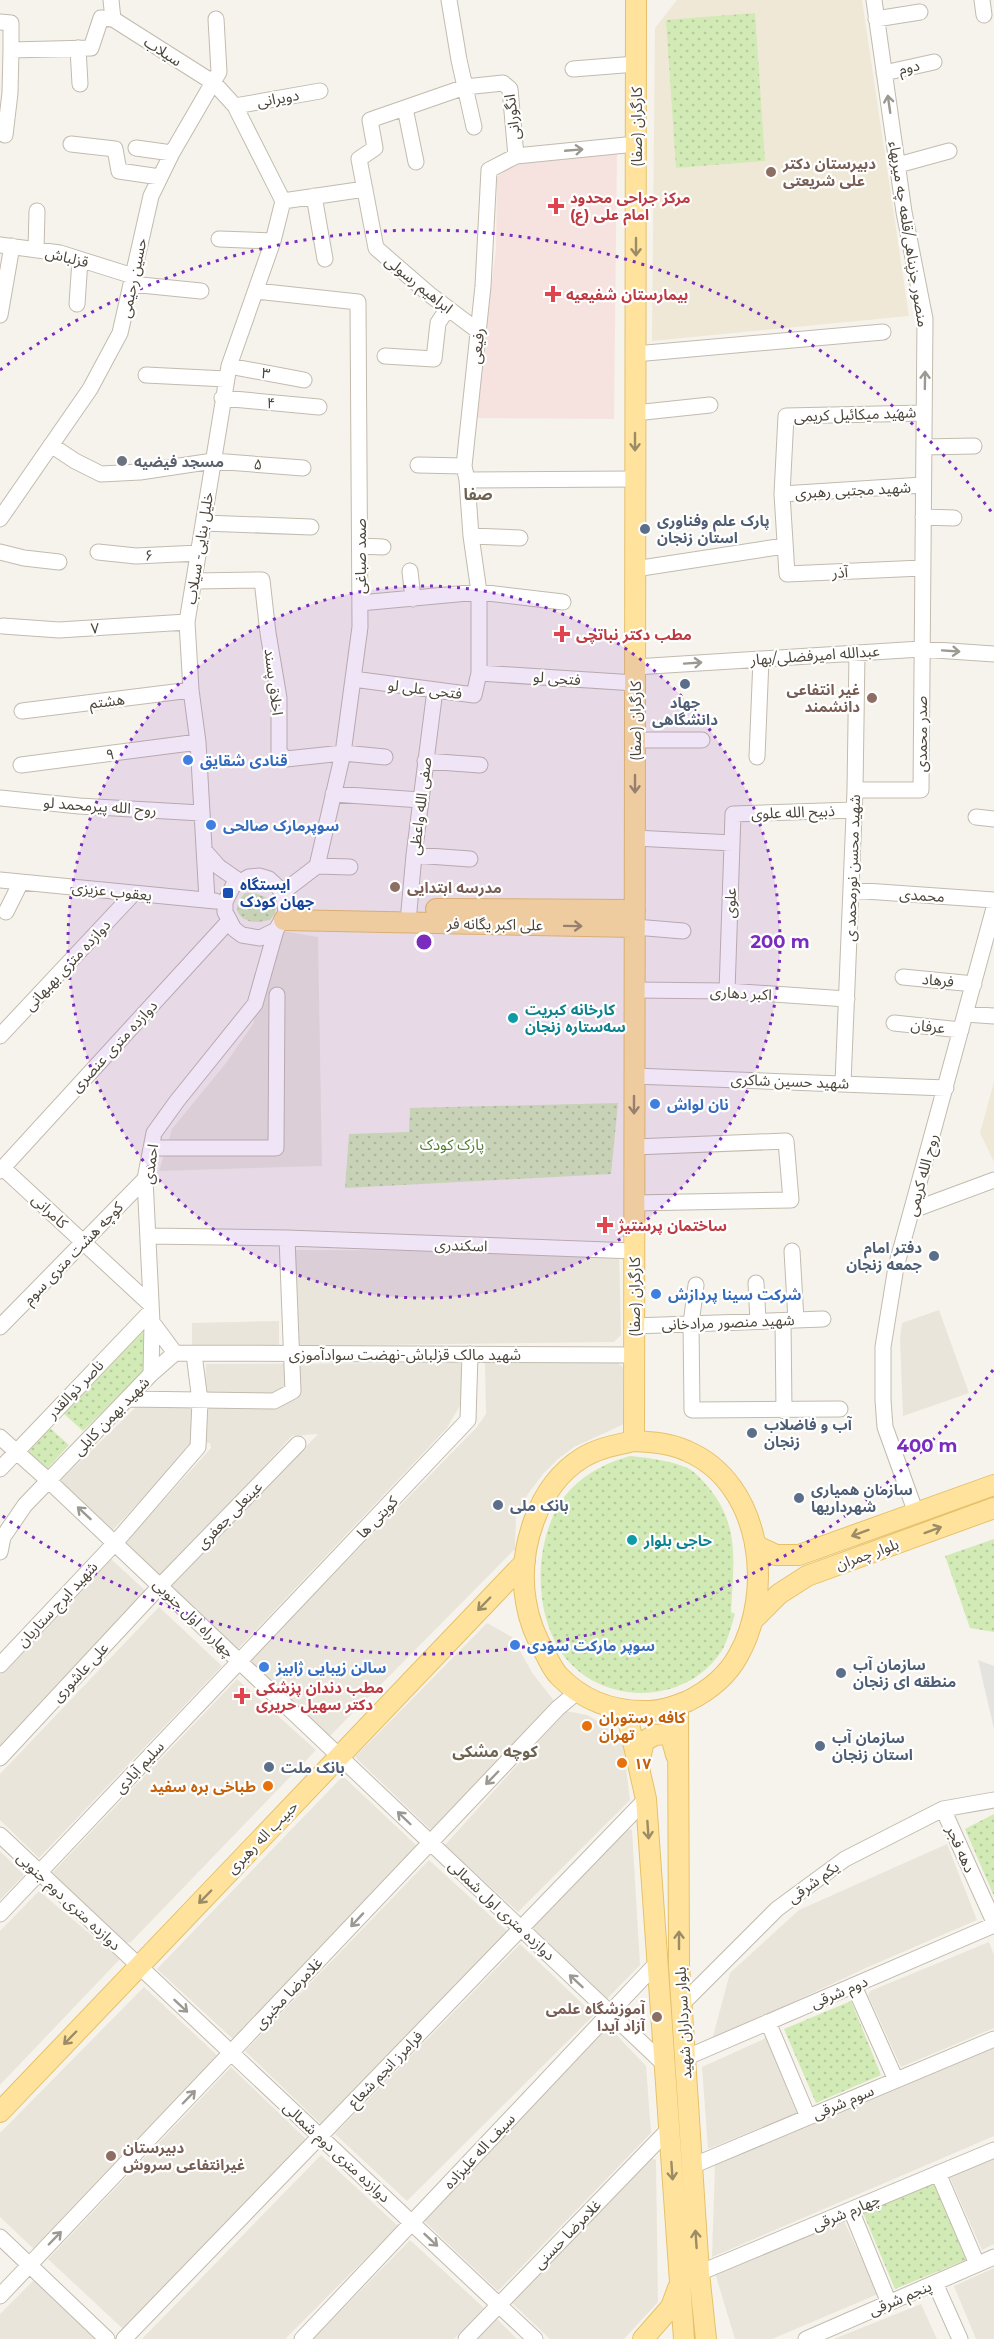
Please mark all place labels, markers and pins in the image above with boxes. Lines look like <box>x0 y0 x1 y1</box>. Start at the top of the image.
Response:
place label: دبیرستان دکتر علی شریعتی <box>782 154 876 190</box>
marker: دبیرستان دکتر علی شریعتی <box>764 165 778 179</box>
place label: مرکز جراحی محدود امام علی (ع) <box>570 188 691 226</box>
marker: مرکز جراحی محدود امام علی (ع) <box>547 197 565 215</box>
marker: بیمارستان شفیعیه <box>544 285 562 303</box>
place label: بیمارستان شفیعیه <box>566 285 688 304</box>
place label: مسجد فیضیه <box>134 452 224 471</box>
marker: مسجد فیضیه <box>115 454 129 468</box>
place label: پارک علم وفناوری استان زنجان <box>657 511 770 547</box>
marker: پارک علم وفناوری استان زنجان <box>638 522 652 536</box>
marker: مطب دکتر نباتچی <box>553 625 571 643</box>
place label: مطب دکتر نباتچی <box>576 625 692 644</box>
marker: جهاد دانشگاهی <box>678 677 692 691</box>
place label: غیر انتفاعی دانشمند <box>786 680 860 716</box>
marker: غیر انتفاعی دانشمند <box>865 691 879 705</box>
place label: جهاد دانشگاهی <box>652 693 718 729</box>
place label: قنادی شقایق <box>200 751 288 770</box>
marker: قنادی شقایق <box>181 753 195 767</box>
place label: سوپرمارک صالحی <box>223 816 339 835</box>
marker: سوپرمارک صالحی <box>204 818 218 832</box>
place label: ایستگاه جهان کودک <box>240 875 315 911</box>
place label: مدرسه ابتدایی <box>407 878 502 897</box>
marker: مدرسه ابتدایی <box>388 880 402 894</box>
marker: ایستگاه جهان کودک <box>221 886 235 900</box>
centre of rings <box>414 932 434 952</box>
place label: کارخانه کبریت سه‌ستاره زنجان <box>525 1000 626 1036</box>
marker: کارخانه کبریت سه‌ستاره زنجان <box>506 1011 520 1025</box>
place label: نان لواش <box>667 1095 729 1114</box>
marker: نان لواش <box>648 1097 662 1111</box>
marker: ساختمان پرستیژ <box>596 1216 614 1234</box>
place label: ساختمان پرستیژ <box>617 1216 727 1235</box>
place label: دفتر امام جمعه زنجان <box>846 1238 923 1274</box>
marker: دفتر امام جمعه زنجان <box>927 1249 941 1263</box>
place label: شرکت سینا پردازش <box>668 1285 802 1304</box>
marker: شرکت سینا پردازش <box>649 1287 663 1301</box>
place label: آب و فاضلاب زنجان <box>764 1415 853 1451</box>
marker: آب و فاضلاب زنجان <box>745 1426 759 1440</box>
place label: سازمان همیاری شهرداریها <box>811 1480 913 1516</box>
marker: سازمان همیاری شهرداریها <box>792 1491 806 1505</box>
place label: بانک ملی <box>510 1496 569 1515</box>
marker: بانک ملی <box>491 1498 505 1512</box>
place label: حاجی بلوار <box>643 1531 712 1550</box>
marker: حاجی بلوار <box>625 1533 639 1547</box>
place label: سوپر مارکت سودی <box>527 1636 655 1655</box>
marker: سوپر مارکت سودی <box>508 1638 522 1652</box>
place label: سازمان آب منطقه ای زنجان <box>853 1655 956 1691</box>
place label: سالن زیبایی ژابیز <box>275 1658 387 1677</box>
marker: سالن زیبایی ژابیز <box>257 1660 271 1674</box>
marker: سازمان آب منطقه ای زنجان <box>834 1666 848 1680</box>
place label: مطب دندان پزشکی دکتر سهیل حریری <box>256 1678 384 1714</box>
marker: مطب دندان پزشکی دکتر سهیل حریری <box>233 1687 251 1705</box>
place label: کافه رستوران تهران <box>599 1708 686 1744</box>
marker: کافه رستوران تهران <box>580 1719 594 1733</box>
place label: سازمان آب استان زنجان <box>832 1728 913 1764</box>
marker: سازمان آب استان زنجان <box>813 1739 827 1753</box>
place label: ۱۷ <box>634 1754 652 1773</box>
marker: ۱۷ <box>615 1756 629 1770</box>
place label: بانک ملت <box>281 1758 345 1777</box>
marker: بانک ملت <box>262 1760 276 1774</box>
place label: طباخی بره سفید <box>150 1777 256 1796</box>
marker: طباخی بره سفید <box>261 1779 275 1793</box>
place label: آموزشگاه علمی آزاد آیدا <box>546 1999 646 2035</box>
marker: آموزشگاه علمی آزاد آیدا <box>650 2010 664 2024</box>
place label: دبیرستان غیرانتفاعی سروش <box>123 2138 245 2174</box>
marker: دبیرستان غیرانتفاعی سروش <box>104 2149 118 2163</box>

